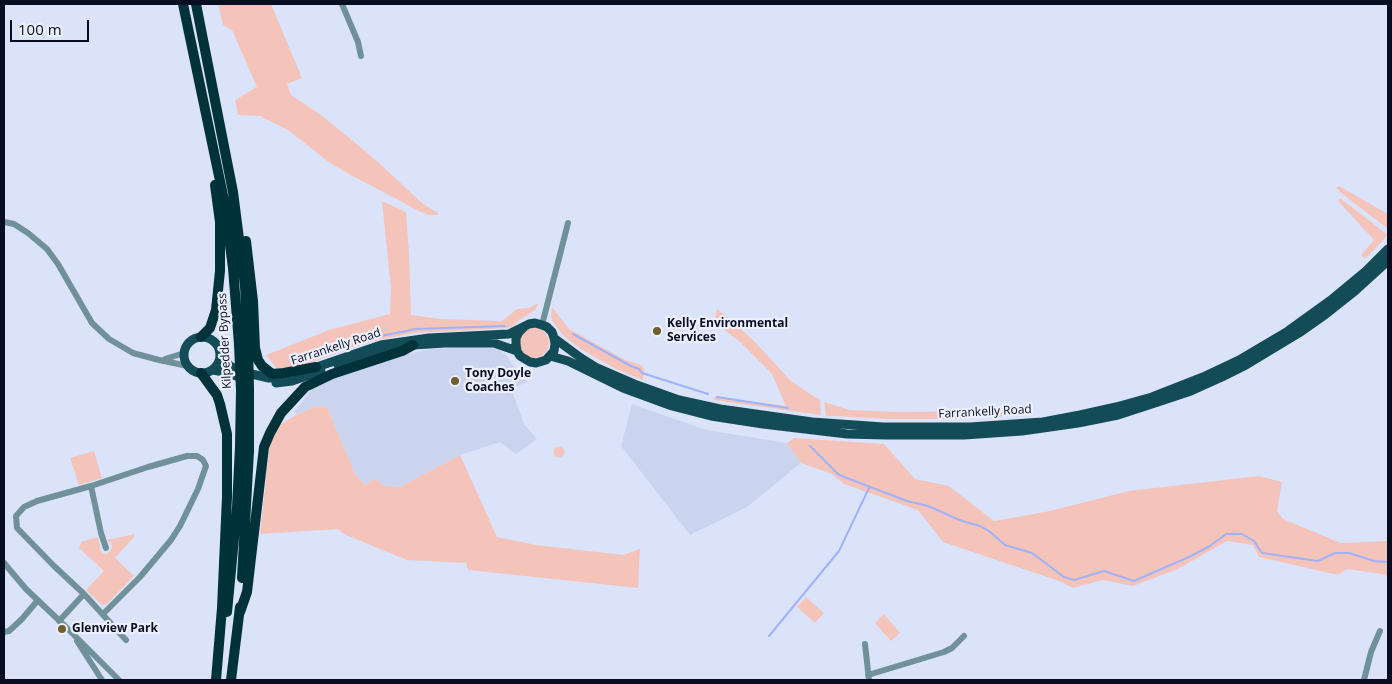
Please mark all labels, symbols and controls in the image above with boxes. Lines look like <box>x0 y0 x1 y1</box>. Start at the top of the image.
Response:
scale bar <box>12 10 91 42</box>
text: 100 m <box>18 19 62 39</box>
street label: Kilpedder Bypass <box>215 293 235 389</box>
place label: Kelly Environmental Services <box>667 317 788 345</box>
marker: Kelly Environmental Services <box>651 325 663 337</box>
street label: Farrankelly Road <box>289 326 383 368</box>
place label: Tony Doyle Coaches <box>465 367 531 395</box>
marker: Tony Doyle Coaches <box>449 375 461 387</box>
street label: Farrankelly Road <box>938 402 1032 422</box>
place label: Glenview Park <box>72 622 158 636</box>
marker: Glenview Park <box>56 623 68 635</box>

